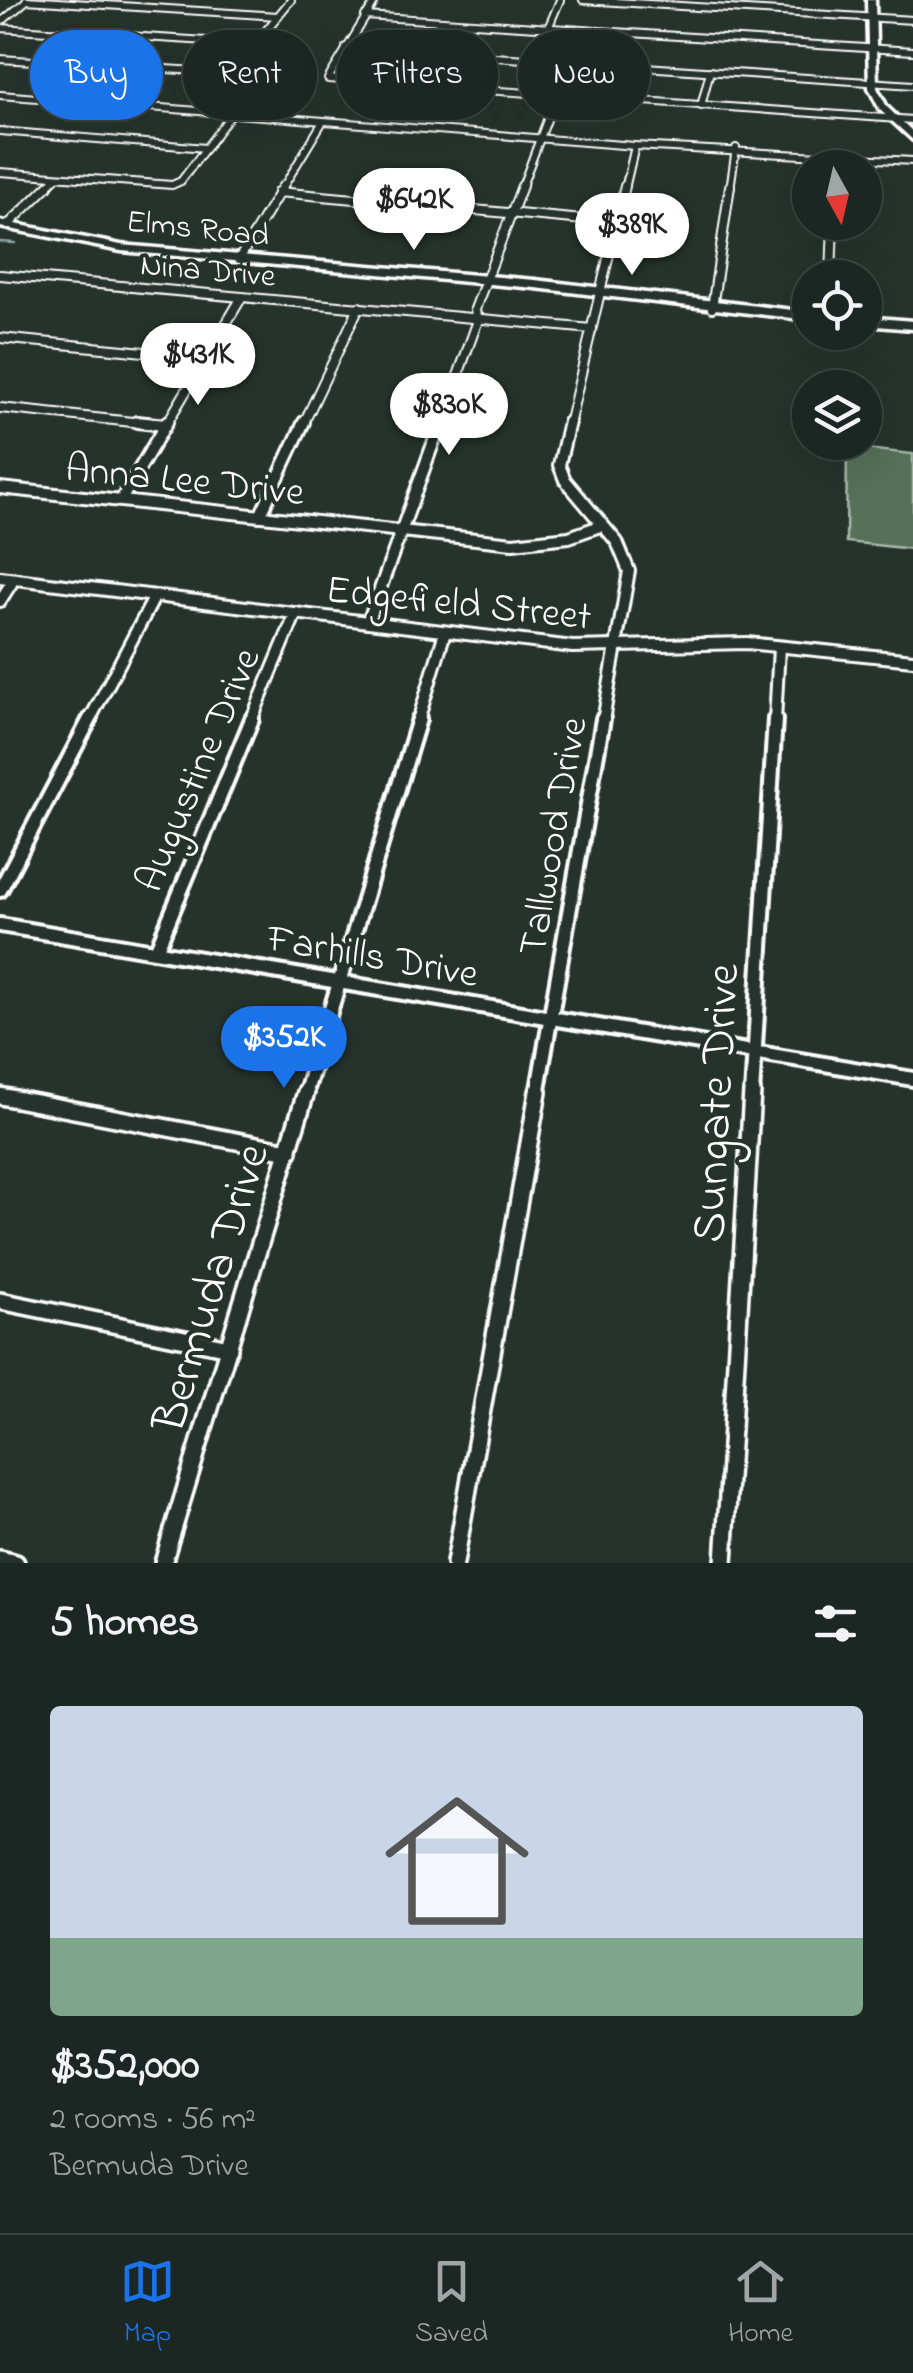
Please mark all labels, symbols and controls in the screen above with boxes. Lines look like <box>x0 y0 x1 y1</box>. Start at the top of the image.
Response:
chip: Buy <box>30 30 163 120</box>
chip: Rent <box>183 30 317 120</box>
chip: Filters <box>337 30 498 120</box>
chip: New <box>518 30 650 120</box>
north arrow <box>792 150 882 240</box>
map controls <box>792 150 882 460</box>
pin: $642K <box>344 168 484 253</box>
text: $642K <box>375 177 453 224</box>
pin: $389K <box>562 193 702 278</box>
street label: Elms Road <box>124 200 271 261</box>
text: $389K <box>597 202 667 249</box>
street label: Nina Drive <box>138 243 278 302</box>
button: locate <box>792 260 882 350</box>
pin: $431K <box>128 323 268 408</box>
text: $431K <box>162 332 234 379</box>
button: layers <box>792 370 882 460</box>
pin: $830K <box>379 373 519 458</box>
text: $830K <box>412 382 486 429</box>
street label: Anna Lee Drive <box>62 441 307 524</box>
street label: Edgefield Street <box>323 562 594 649</box>
street label: Augustine Drive <box>122 639 278 902</box>
street label: Tallwood Drive <box>505 713 605 961</box>
street label: Farhills Drive <box>261 911 483 1006</box>
street label: Sungate Drive <box>676 962 761 1245</box>
pin: $352K <box>214 1006 354 1091</box>
text: $352K <box>243 1015 325 1062</box>
street label: Bermuda Drive <box>135 1135 290 1442</box>
text: 5 homes <box>50 1593 199 1654</box>
icon: filters <box>808 1596 863 1651</box>
icon: home <box>367 1771 547 1951</box>
text: $352,000 <box>50 2036 199 2097</box>
text: 2 rooms · 56 m² <box>50 2097 256 2144</box>
text: Bermuda Drive <box>50 2144 249 2191</box>
tab: Map <box>120 2254 175 2355</box>
tab: Saved <box>415 2254 488 2355</box>
tab: Home <box>728 2254 793 2355</box>

